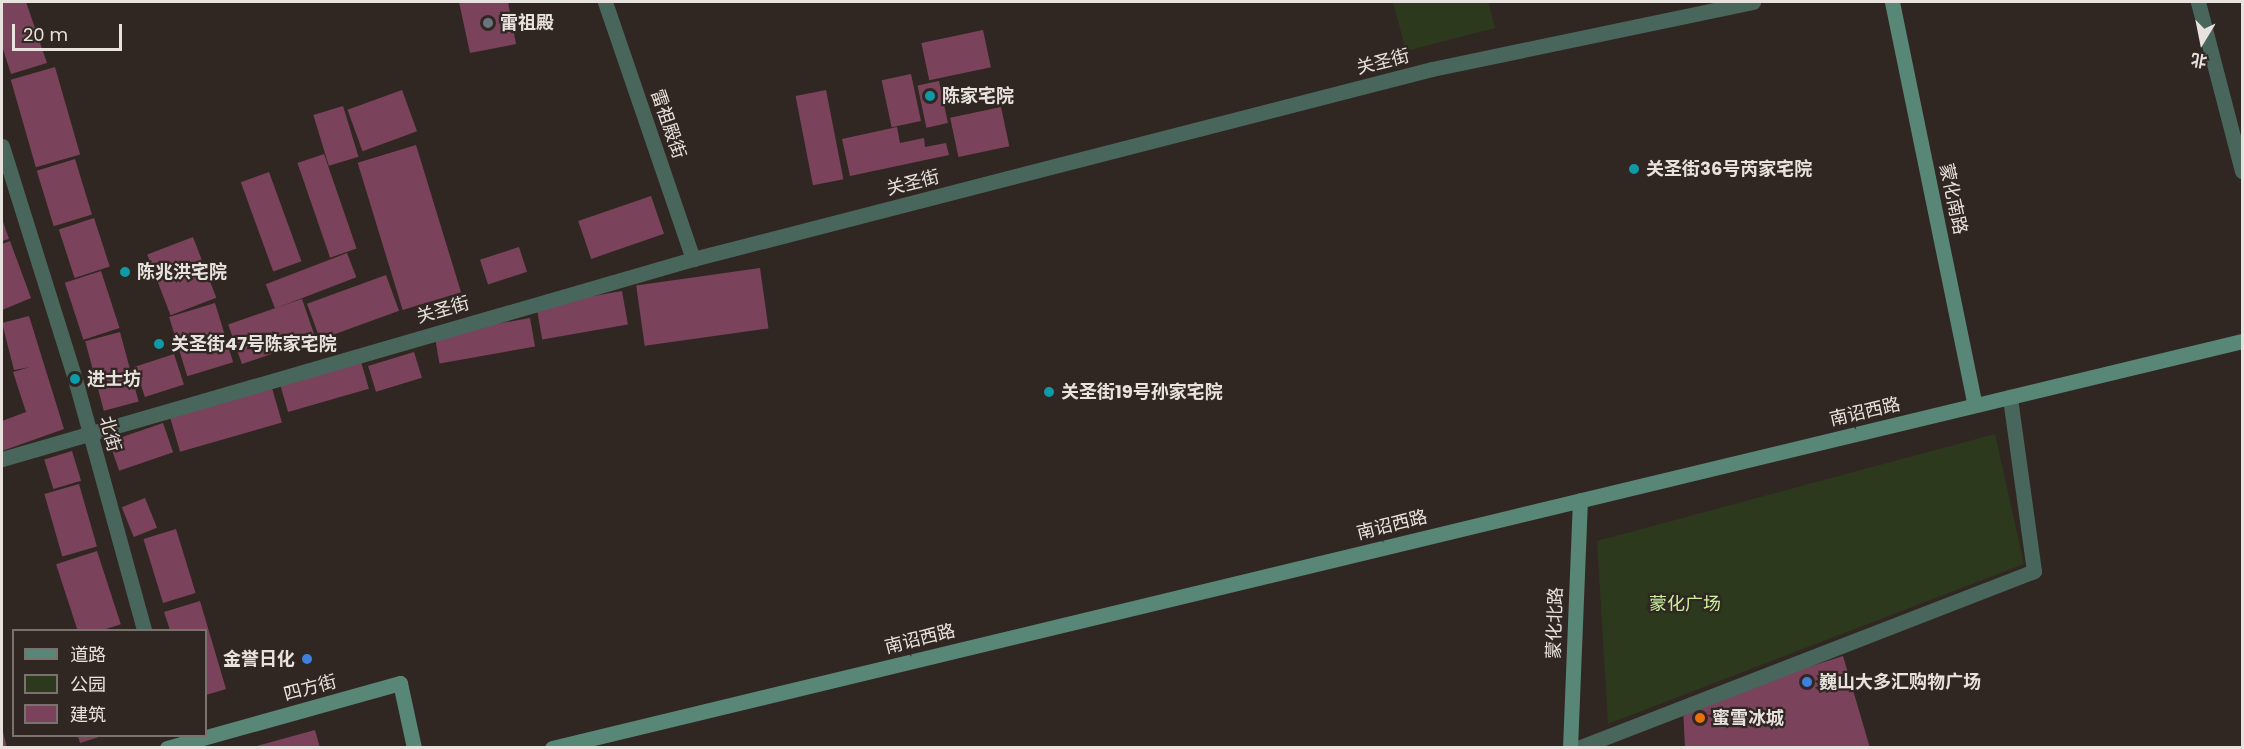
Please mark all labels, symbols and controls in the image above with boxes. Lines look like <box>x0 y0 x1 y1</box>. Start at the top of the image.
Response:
scale bar <box>15 12 124 50</box>
place label: 雷祖殿 <box>500 12 554 34</box>
north arrow <box>2172 12 2232 72</box>
marker: 雷祖殿 <box>481 16 495 30</box>
text: 20 m <box>23 22 68 47</box>
street label: 关圣街 <box>1354 45 1412 79</box>
text: 北 <box>2189 48 2209 73</box>
place label: 陈家宅院 <box>942 85 1014 107</box>
street label: 雷祖殿街 <box>646 86 690 162</box>
marker: 陈家宅院 <box>923 89 937 103</box>
place label: 关圣街36号芮家宅院 <box>1646 158 1812 180</box>
marker: 关圣街36号芮家宅院 <box>1627 162 1641 176</box>
street label: 蒙化南路 <box>1935 162 1971 236</box>
street label: 关圣街 <box>884 166 942 200</box>
place label: 陈兆洪宅院 <box>137 261 227 283</box>
marker: 陈兆洪宅院 <box>118 265 132 279</box>
street label: 关圣街 <box>414 292 472 328</box>
place label: 关圣街47号陈家宅院 <box>171 333 337 355</box>
marker: 关圣街47号陈家宅院 <box>152 337 166 351</box>
place label: 进士坊 <box>87 368 141 390</box>
marker: 进士坊 <box>68 372 82 386</box>
place label: 关圣街19号孙家宅院 <box>1061 381 1223 403</box>
marker: 关圣街19号孙家宅院 <box>1042 385 1056 399</box>
street label: 南诏西路 <box>1827 393 1903 431</box>
street label: 北街 <box>95 414 125 454</box>
street label: 南诏西路 <box>1354 506 1430 544</box>
street label: 蒙化北路 <box>1543 587 1567 659</box>
park label: 蒙化广场 <box>1649 593 1721 615</box>
street label: 南诏西路 <box>882 620 958 658</box>
legend <box>12 629 207 737</box>
text: 道路 <box>70 642 106 667</box>
place label: 金誉日化 <box>223 648 295 670</box>
marker: 金誉日化 <box>300 652 314 666</box>
street label: 四方街 <box>281 671 339 705</box>
place label: 巍山大多汇购物广场 <box>1819 671 1981 693</box>
text: 公园 <box>70 672 106 697</box>
marker: 巍山大多汇购物广场 <box>1800 675 1814 689</box>
text: 建筑 <box>70 702 106 727</box>
place label: 蜜雪冰城 <box>1712 707 1784 729</box>
marker: 蜜雪冰城 <box>1693 711 1707 725</box>

